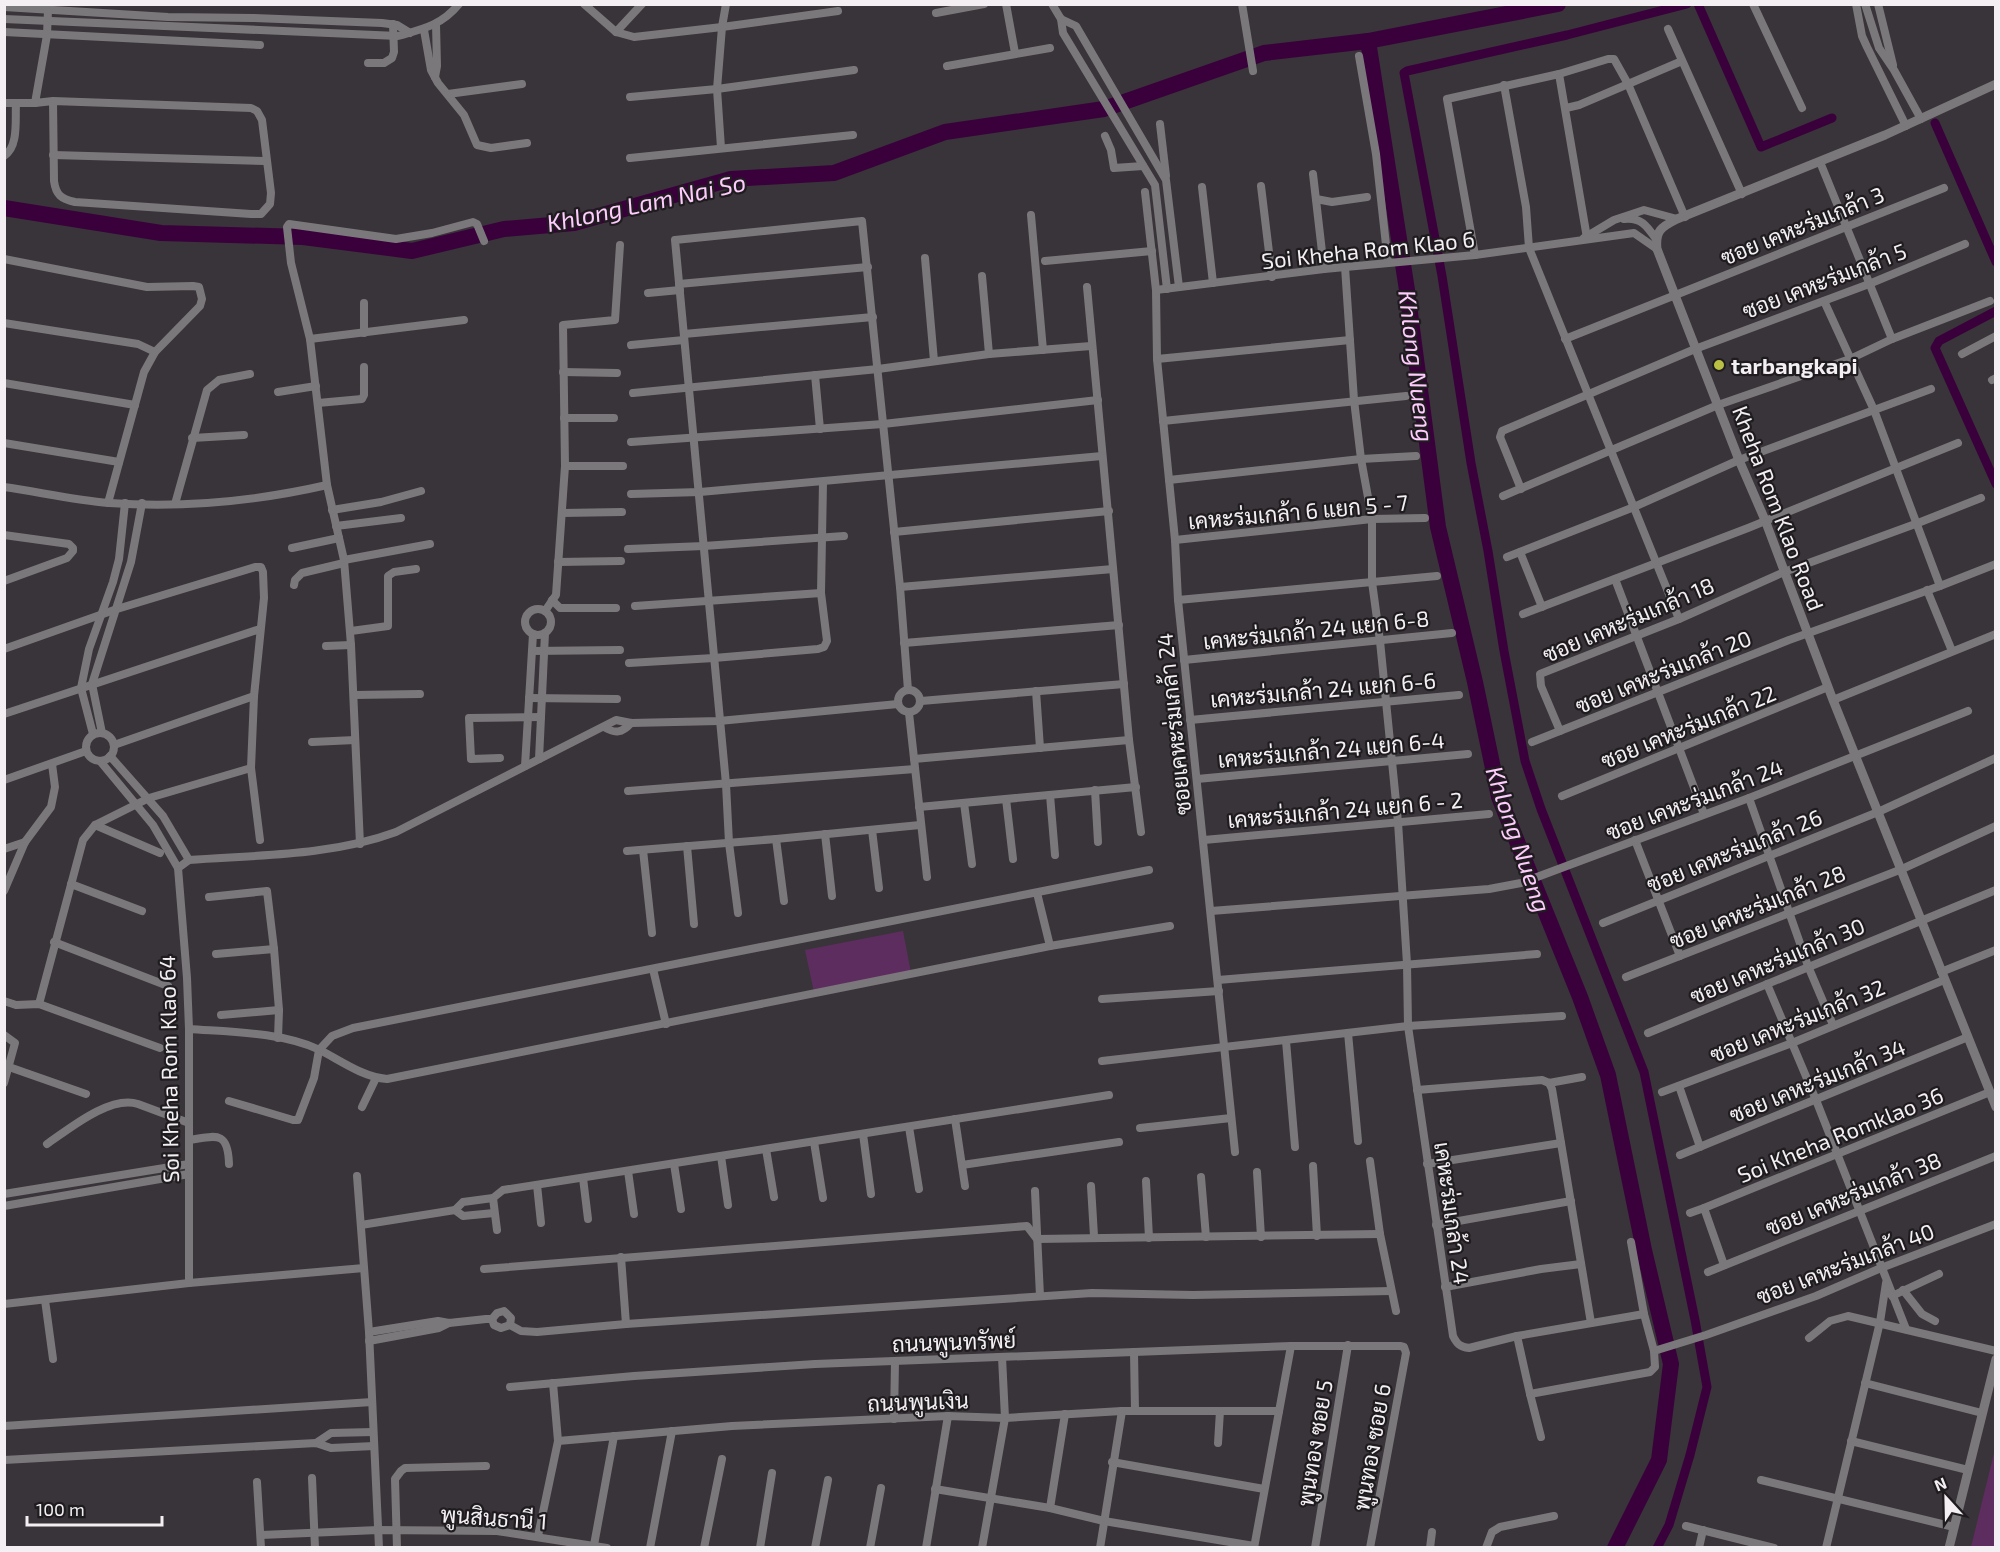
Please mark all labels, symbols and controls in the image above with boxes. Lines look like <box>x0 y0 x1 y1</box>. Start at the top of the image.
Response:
water label: Khlong Lam Nai So <box>544 167 748 237</box>
street label: ซอย เคหะร่มเกล้า 3 <box>1716 180 1888 270</box>
street label: Soi Kheha Rom Klao 6 <box>1260 225 1476 273</box>
street label: ซอย เคหะร่มเกล้า 5 <box>1738 237 1910 323</box>
water label: Khlong Nueng <box>1393 288 1441 444</box>
place label: tarbangkapi <box>1731 352 1858 378</box>
marker: tarbangkapi <box>1712 358 1726 372</box>
street label: Kheha Rom Klao Road <box>1728 402 1830 614</box>
street label: เคหะร่มเกล้า 6 แยก 5 - 7 <box>1187 488 1409 534</box>
street label: ซอย เคหะร่มเกล้า 18 <box>1538 571 1718 667</box>
street label: เคหะร่มเกล้า 24 แยก 6-8 <box>1202 604 1430 654</box>
street label: ซอย เคหะร่มเกล้า 20 <box>1571 624 1755 718</box>
street label: ซอยเคหะร่มเกล้า 24 <box>1151 632 1195 816</box>
street label: เคหะร่มเกล้า 24 แยก 6-6 <box>1209 666 1437 712</box>
street label: ซอย เคหะร่มเกล้า 22 <box>1597 679 1779 773</box>
street label: เคหะร่มเกล้า 24 แยก 6-4 <box>1217 726 1445 772</box>
street label: ซอย เคหะร่มเกล้า 24 <box>1602 753 1786 845</box>
water label: Khlong Nueng <box>1480 762 1558 916</box>
street label: เคหะร่มเกล้า 24 แยก 6 - 2 <box>1226 786 1464 832</box>
street label: ซอย เคหะร่มเกล้า 26 <box>1643 803 1825 897</box>
street label: ซอย เคหะร่มเกล้า 28 <box>1665 859 1849 953</box>
street label: ซอย เคหะร่มเกล้า 30 <box>1686 911 1868 1009</box>
street label: Soi Kheha Rom Klao 64 <box>153 955 183 1183</box>
street label: ซอย เคหะร่มเกล้า 32 <box>1706 973 1888 1067</box>
street label: ซอย เคหะร่มเกล้า 34 <box>1725 1033 1909 1127</box>
street label: Soi Kheha Romklao 36 <box>1733 1081 1947 1187</box>
street label: เคหะร่มเกล้า 24 <box>1430 1140 1476 1286</box>
street label: ซอย เคหะร่มเกล้า 38 <box>1761 1146 1945 1240</box>
street label: ซอย เคหะร่มเกล้า 40 <box>1752 1217 1938 1309</box>
street label: ถนนพูนทรัพย์ <box>891 1326 1017 1360</box>
street label: พูนทอง ซอย 5 <box>1291 1378 1341 1509</box>
street label: พูนทอง ซอย 6 <box>1347 1381 1399 1513</box>
street label: ถนนพูนเงิน <box>867 1386 969 1420</box>
north arrow <box>1916 1468 1976 1528</box>
text: N <box>1931 1473 1949 1495</box>
scale bar <box>27 1489 162 1527</box>
text: 100 m <box>36 1498 85 1520</box>
street label: พูนสินธานี 1 <box>439 1500 548 1538</box>

